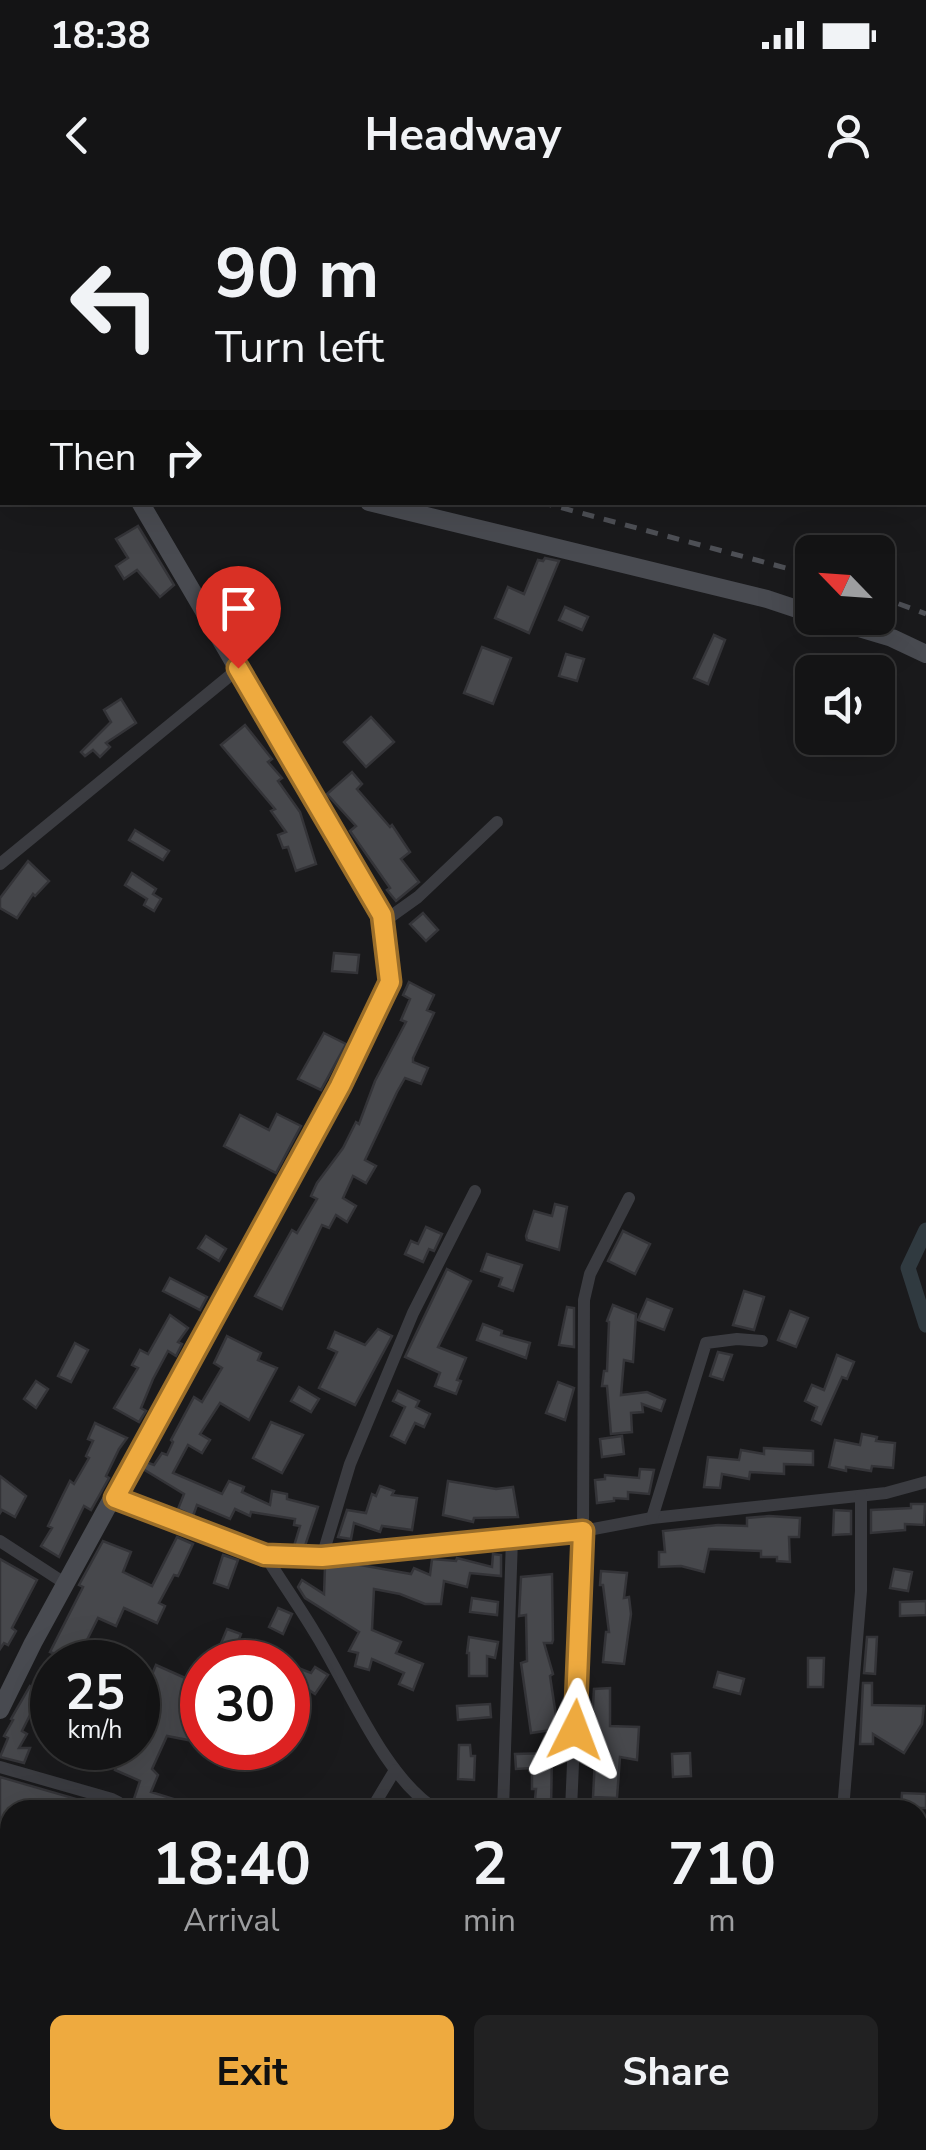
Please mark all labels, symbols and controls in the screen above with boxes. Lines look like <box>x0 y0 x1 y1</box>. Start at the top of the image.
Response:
text: 18:38 <box>50 10 151 61</box>
text: Headway <box>365 105 561 166</box>
icon: back <box>50 108 105 163</box>
icon: person <box>821 108 876 163</box>
text: 90 m <box>215 226 379 322</box>
icon: left <box>50 240 180 370</box>
text: Turn left <box>215 317 384 378</box>
icon: right <box>156 430 211 485</box>
text: Then <box>50 432 136 483</box>
north arrow <box>795 535 895 635</box>
map controls <box>795 535 895 755</box>
pin <box>196 566 281 669</box>
icon: arrive <box>211 581 266 636</box>
button: sound <box>795 655 895 755</box>
speed limit sign: 30 <box>180 1640 310 1770</box>
text: 25 <box>65 1658 125 1727</box>
position arrow <box>523 1678 627 1782</box>
text: km/h <box>67 1713 123 1747</box>
text: 18:40 <box>152 1823 311 1905</box>
text: 2 <box>471 1823 507 1905</box>
text: 710 <box>668 1823 776 1905</box>
text: Arrival <box>183 1899 280 1942</box>
text: min <box>463 1899 516 1942</box>
text: m <box>708 1899 736 1942</box>
button: Exit <box>50 2015 454 2130</box>
button: Share <box>474 2015 878 2130</box>

